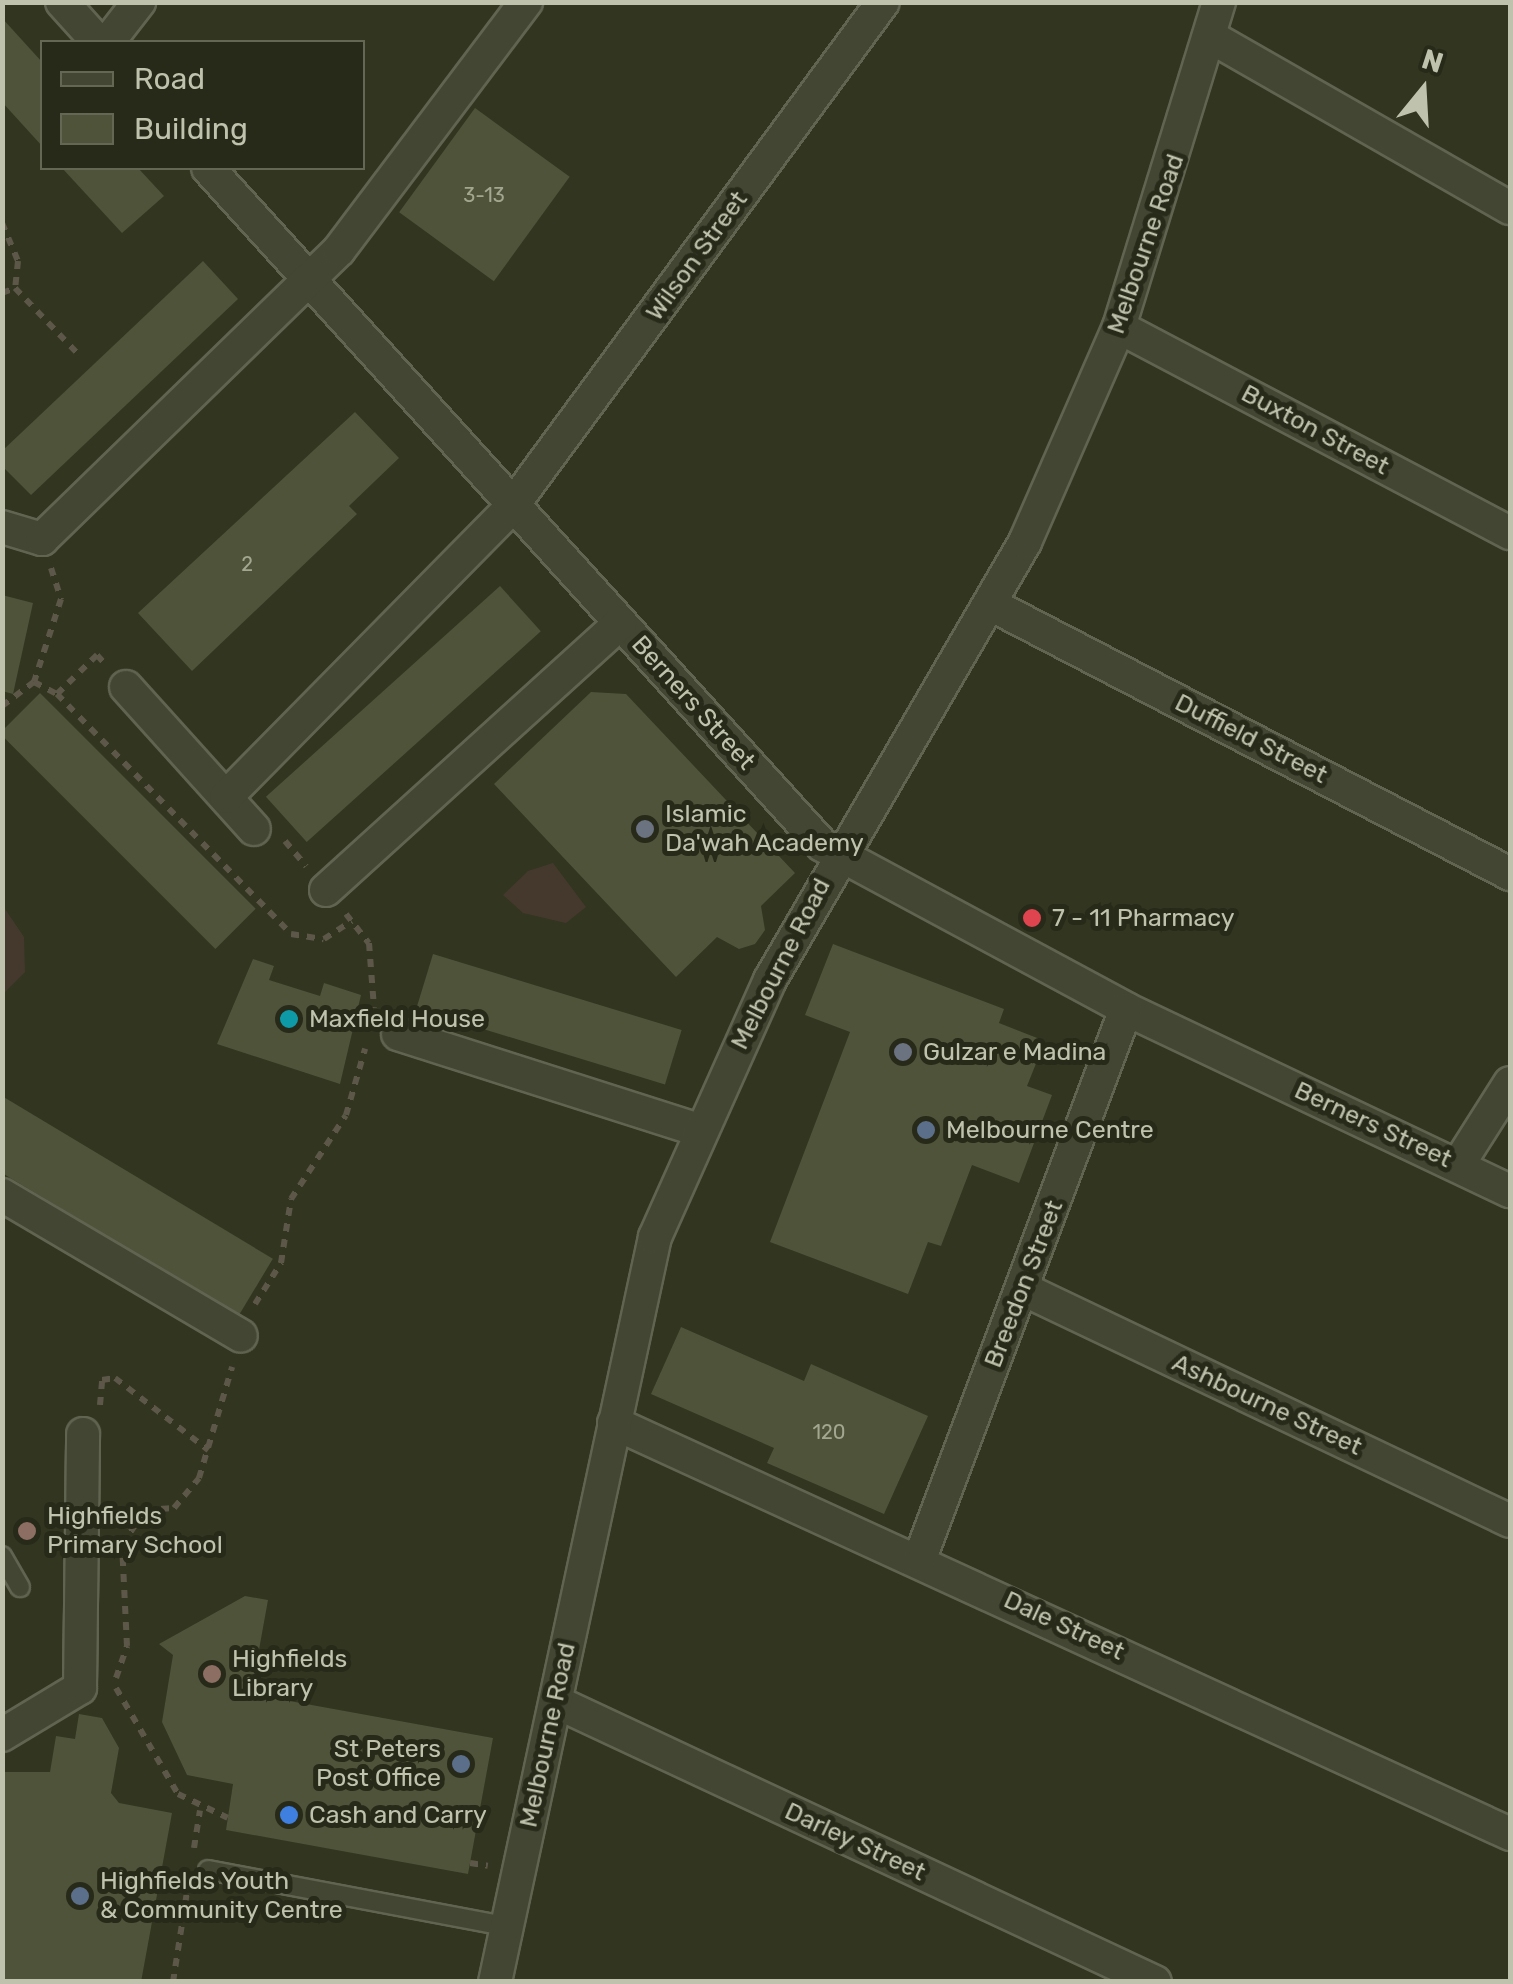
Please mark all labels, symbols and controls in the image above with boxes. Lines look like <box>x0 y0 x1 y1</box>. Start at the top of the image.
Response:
legend <box>40 40 365 170</box>
north arrow <box>1373 40 1473 140</box>
text: N <box>1418 42 1447 80</box>
text: Road <box>134 61 205 97</box>
text: Building <box>134 111 248 147</box>
street label: Melbourne Road <box>1101 150 1191 338</box>
house number: 3-13 <box>463 183 505 207</box>
street label: Wilson Street <box>640 185 754 327</box>
street label: Buxton Street <box>1236 379 1394 481</box>
house number: 2 <box>241 552 253 576</box>
street label: Berners Street <box>625 630 761 776</box>
street label: Duffield Street <box>1170 688 1332 790</box>
place label: Islamic Da'wah Academy <box>665 800 864 859</box>
marker: Islamic Da'wah Academy <box>634 818 656 840</box>
street label: Melbourne Road <box>725 873 837 1055</box>
place label: 7 - 11 Pharmacy <box>1052 903 1235 933</box>
marker: 7 - 11 Pharmacy <box>1021 907 1043 929</box>
place label: Maxfield House <box>309 1004 485 1034</box>
marker: Maxfield House <box>278 1008 300 1030</box>
place label: Gulzar e Madina <box>923 1037 1107 1067</box>
marker: Gulzar e Madina <box>892 1041 914 1063</box>
street label: Berners Street <box>1290 1075 1456 1175</box>
place label: Melbourne Centre <box>946 1115 1154 1145</box>
marker: Melbourne Centre <box>915 1119 937 1141</box>
street label: Breedon Street <box>978 1196 1070 1372</box>
street label: Ashbourne Street <box>1167 1348 1367 1462</box>
house number: 120 <box>813 1420 845 1444</box>
place label: Highfields Primary School <box>47 1502 223 1561</box>
marker: Highfields Primary School <box>16 1520 38 1542</box>
street label: Dale Street <box>999 1585 1129 1667</box>
street label: Melbourne Road <box>514 1640 582 1830</box>
place label: Highfields Library <box>232 1645 347 1704</box>
marker: Highfields Library <box>201 1663 223 1685</box>
place label: St Peters Post Office <box>316 1735 441 1794</box>
marker: St Peters Post Office <box>450 1753 472 1775</box>
street label: Darley Street <box>780 1796 930 1888</box>
place label: Cash and Carry <box>309 1800 487 1830</box>
marker: Cash and Carry <box>278 1804 300 1826</box>
place label: Highfields Youth & Community Centre <box>100 1867 344 1926</box>
marker: Highfields Youth & Community Centre <box>69 1885 91 1907</box>

